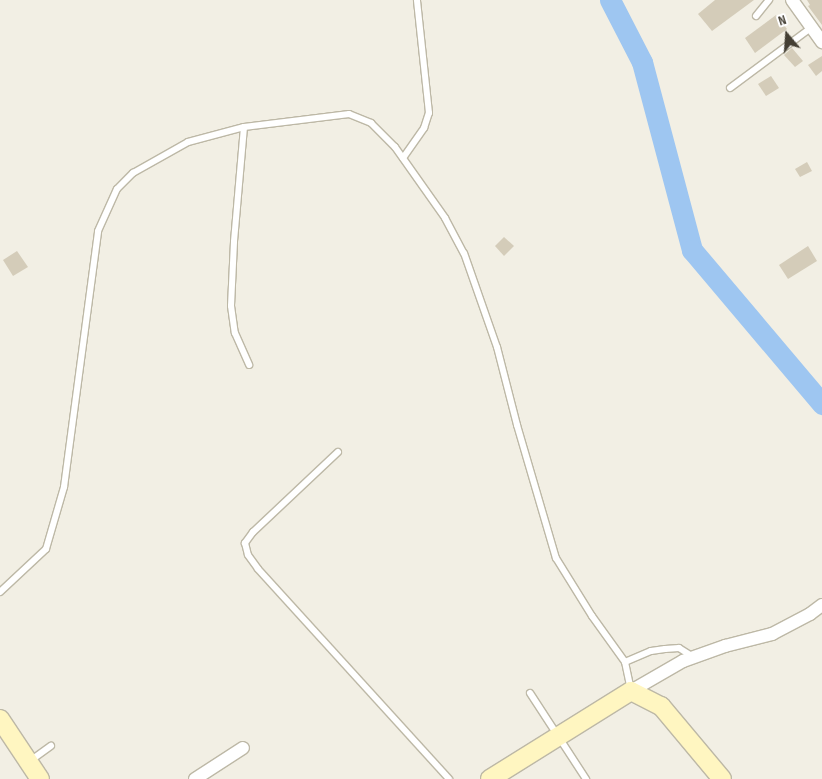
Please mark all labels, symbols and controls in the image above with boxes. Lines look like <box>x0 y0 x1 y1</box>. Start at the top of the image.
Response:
north arrow <box>762 10 812 60</box>
text: N <box>776 11 788 30</box>

